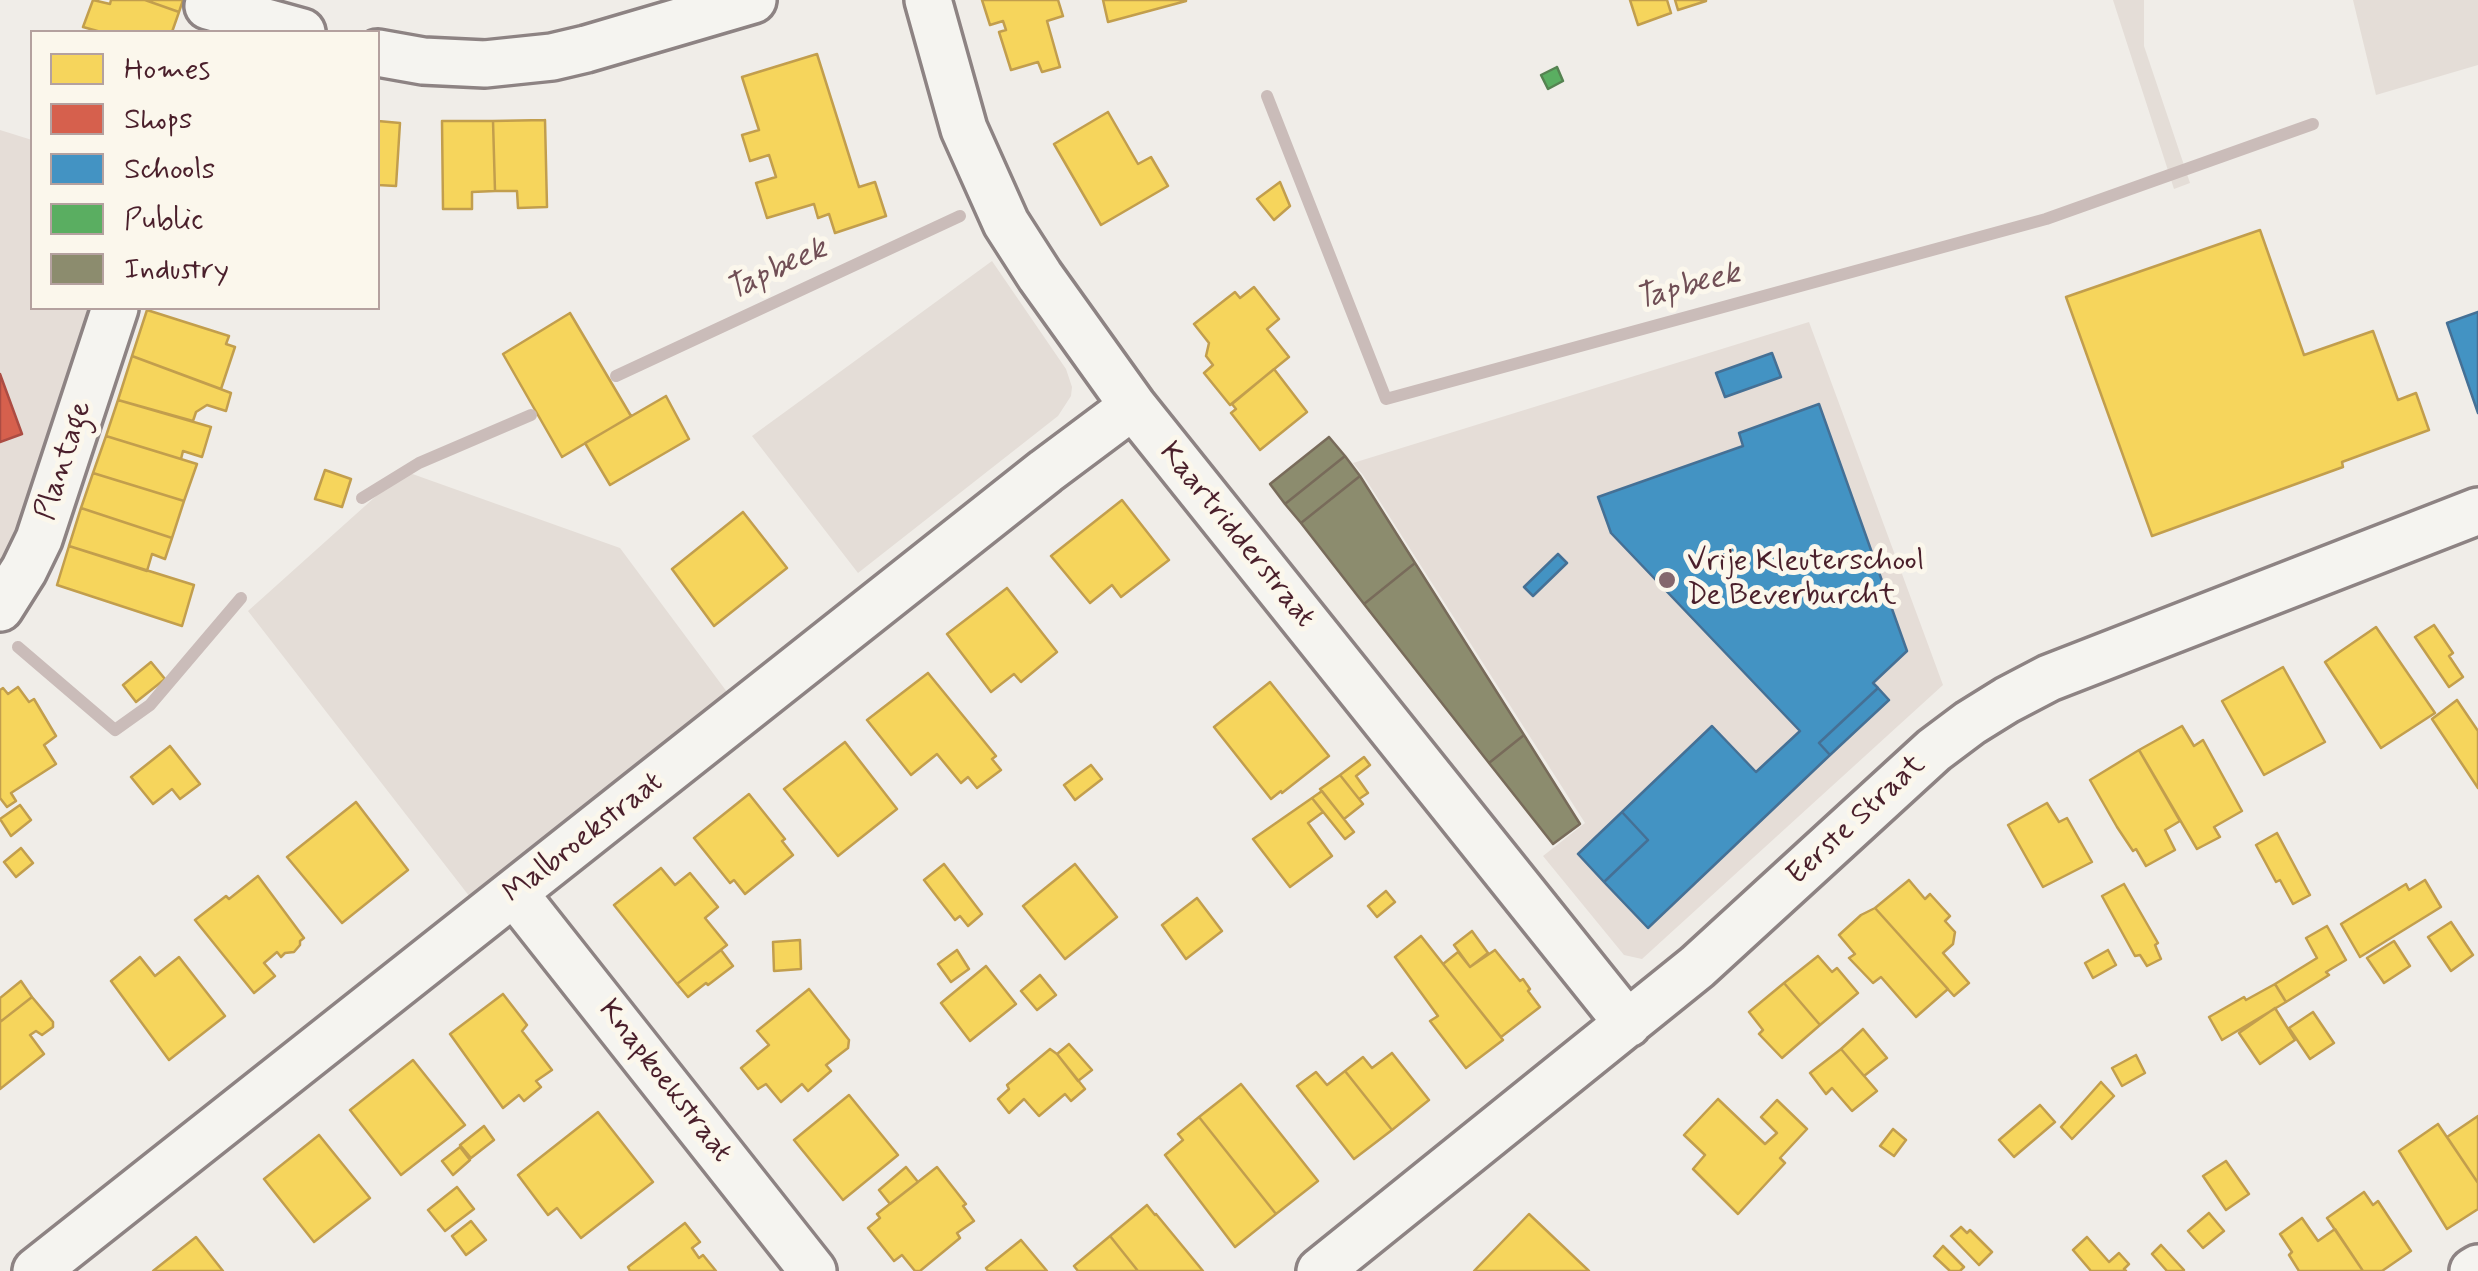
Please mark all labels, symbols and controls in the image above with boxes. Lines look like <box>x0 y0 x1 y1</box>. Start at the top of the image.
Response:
legend <box>30 30 380 310</box>
text: Homes <box>124 50 210 89</box>
text: Shops <box>124 100 192 139</box>
text: Schools <box>124 150 215 189</box>
text: Public <box>124 200 204 239</box>
water label: Tapbeek <box>720 231 834 311</box>
text: Industry <box>124 250 229 289</box>
water label: Tapbeek <box>1631 256 1745 320</box>
street label: Plantage <box>29 397 101 525</box>
street label: Kaartridderstraat <box>1150 436 1322 636</box>
place label: Vrije Kleuterschool De Beverburcht <box>1687 545 1924 616</box>
marker: Vrije Kleuterschool De Beverburcht <box>1656 569 1678 591</box>
street label: Eerste Straat <box>1780 748 1934 894</box>
street label: Malbroekstraat <box>497 766 671 912</box>
street label: Knapkoekstraat <box>589 994 739 1170</box>

